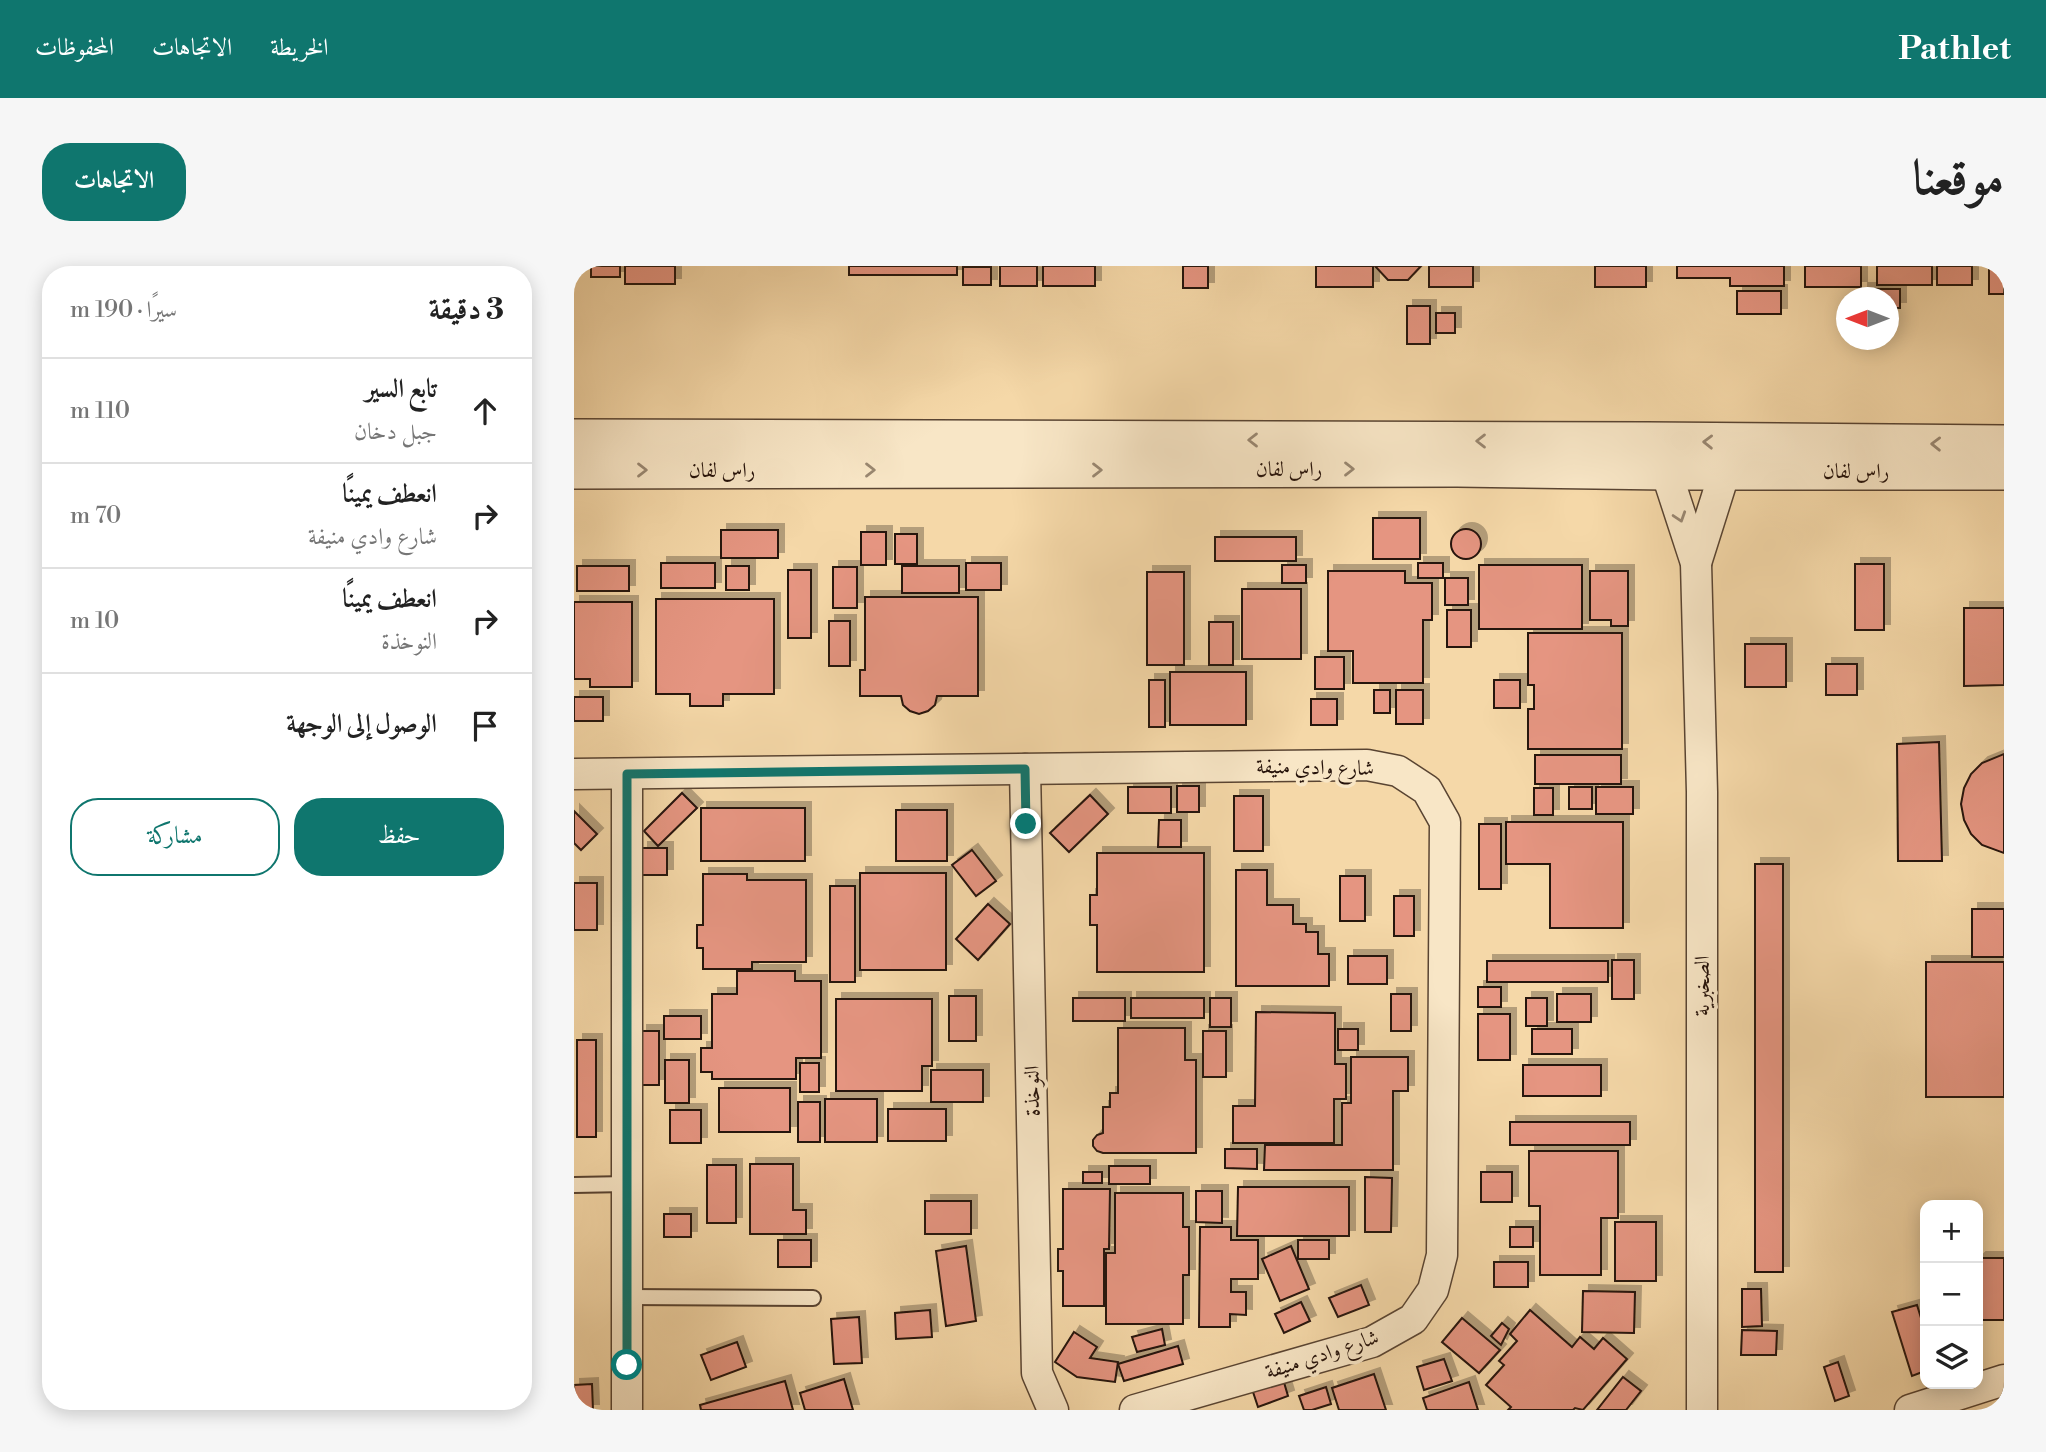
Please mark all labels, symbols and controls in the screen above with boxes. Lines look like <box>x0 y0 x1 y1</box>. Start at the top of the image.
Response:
text: Pathlet <box>1898 29 2011 70</box>
text: المحفوظات <box>35 33 114 63</box>
text: الاتجاهات <box>152 33 232 63</box>
text: الخريطة <box>270 33 329 63</box>
button: الاتجاهات <box>42 143 186 221</box>
text: موقعنا <box>1912 149 2004 210</box>
north arrow <box>1836 287 1899 350</box>
text: 3 دقيقة <box>429 291 504 329</box>
text: سيرًا · 190 m <box>70 296 177 324</box>
text: تابع السير <box>365 373 437 405</box>
icon: ahead <box>466 392 504 430</box>
text: 110 m <box>70 397 130 425</box>
text: جبل دخان <box>354 418 437 446</box>
one-way arrow <box>1248 432 1258 448</box>
one-way arrow <box>1475 433 1486 448</box>
one-way arrow <box>1703 434 1714 449</box>
one-way arrow <box>1930 436 1941 451</box>
street label: راس لفان <box>1256 457 1322 483</box>
street label: راس لفان <box>689 458 755 484</box>
street label: راس لفان <box>1823 459 1889 485</box>
one-way arrow <box>1344 461 1355 477</box>
one-way arrow <box>637 462 648 478</box>
one-way arrow <box>865 462 875 478</box>
one-way arrow <box>1092 462 1103 478</box>
text: انعطف يمينًا <box>342 478 437 510</box>
icon: right <box>466 497 504 535</box>
text: 70 m <box>70 502 121 530</box>
one-way arrow <box>1672 510 1686 523</box>
text: شارع وادي منيفة <box>308 523 437 551</box>
text: انعطف يمينًا <box>342 583 437 615</box>
icon: right <box>466 602 504 640</box>
text: 10 m <box>70 607 119 635</box>
text: النوخذة <box>381 628 437 656</box>
icon: arrive <box>466 707 504 745</box>
text: الوصول إلى الوجهة <box>286 708 437 740</box>
street label: شارع وادي منيفة <box>1256 754 1374 786</box>
button: مشاركة <box>70 798 280 876</box>
button: حفظ <box>294 798 504 876</box>
route end <box>1010 808 1041 839</box>
street label: الصخبرية <box>1690 956 1716 1016</box>
street label: النوخذة <box>1020 1065 1046 1117</box>
map controls <box>1920 1200 1983 1389</box>
button: + <box>1920 1200 1983 1263</box>
button: − <box>1920 1263 1983 1326</box>
street label: شارع وادي منيفة <box>1262 1324 1384 1389</box>
button: layers <box>1920 1326 1983 1389</box>
route start <box>611 1349 642 1380</box>

